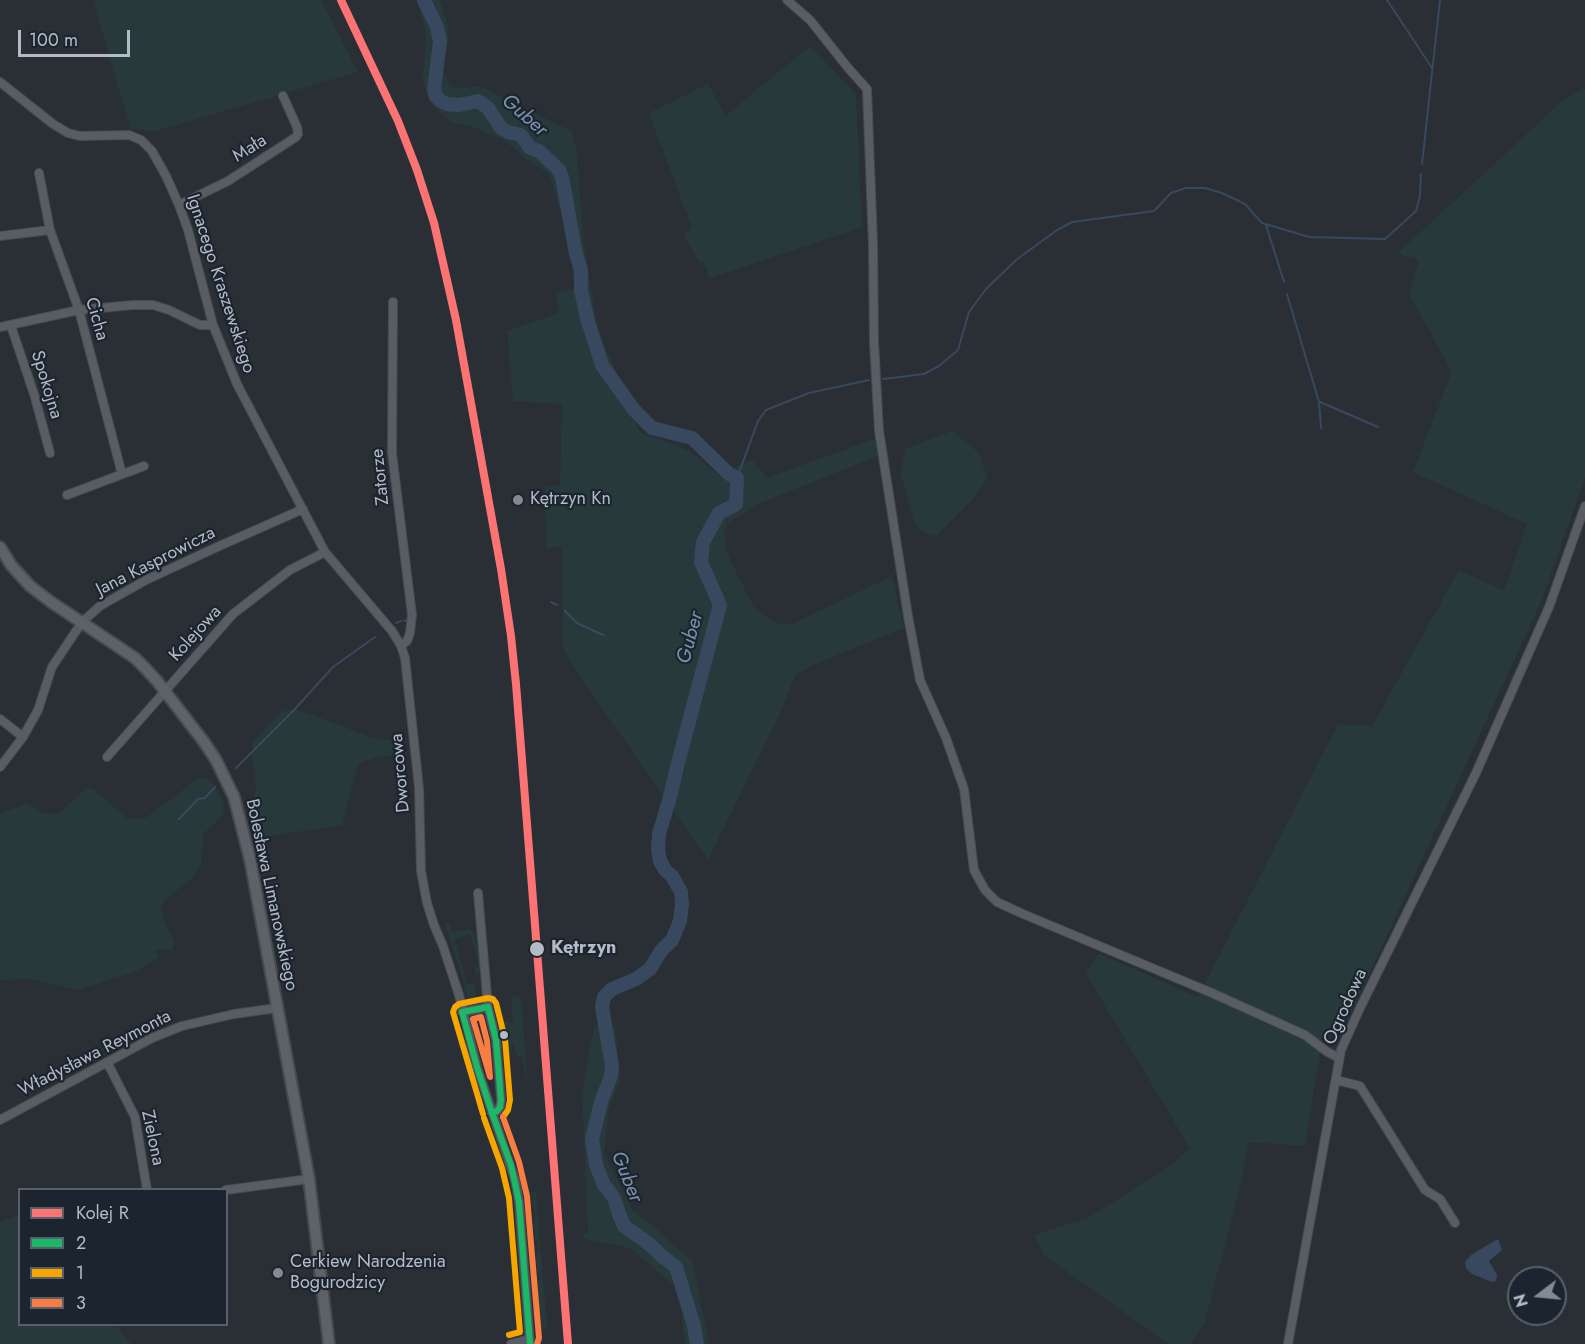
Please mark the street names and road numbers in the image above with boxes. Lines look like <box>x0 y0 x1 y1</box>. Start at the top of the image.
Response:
street label: Mała <box>229 130 271 168</box>
street label: Ignacego Kraszewskiego <box>181 192 259 376</box>
street label: Cicha <box>80 295 112 343</box>
street label: Spokojna <box>25 348 67 422</box>
street label: Zatorze <box>367 448 395 506</box>
street label: Jana Kasprowicza <box>93 523 219 601</box>
street label: Kolejowa <box>165 602 227 666</box>
street label: Dworcowa <box>387 733 415 813</box>
street label: Bolesława Limanowskiego <box>240 797 302 993</box>
street label: Ogrodowa <box>1320 966 1372 1048</box>
street label: Władysława Reymonta <box>15 1006 175 1102</box>
street label: Zielona <box>136 1108 168 1168</box>

